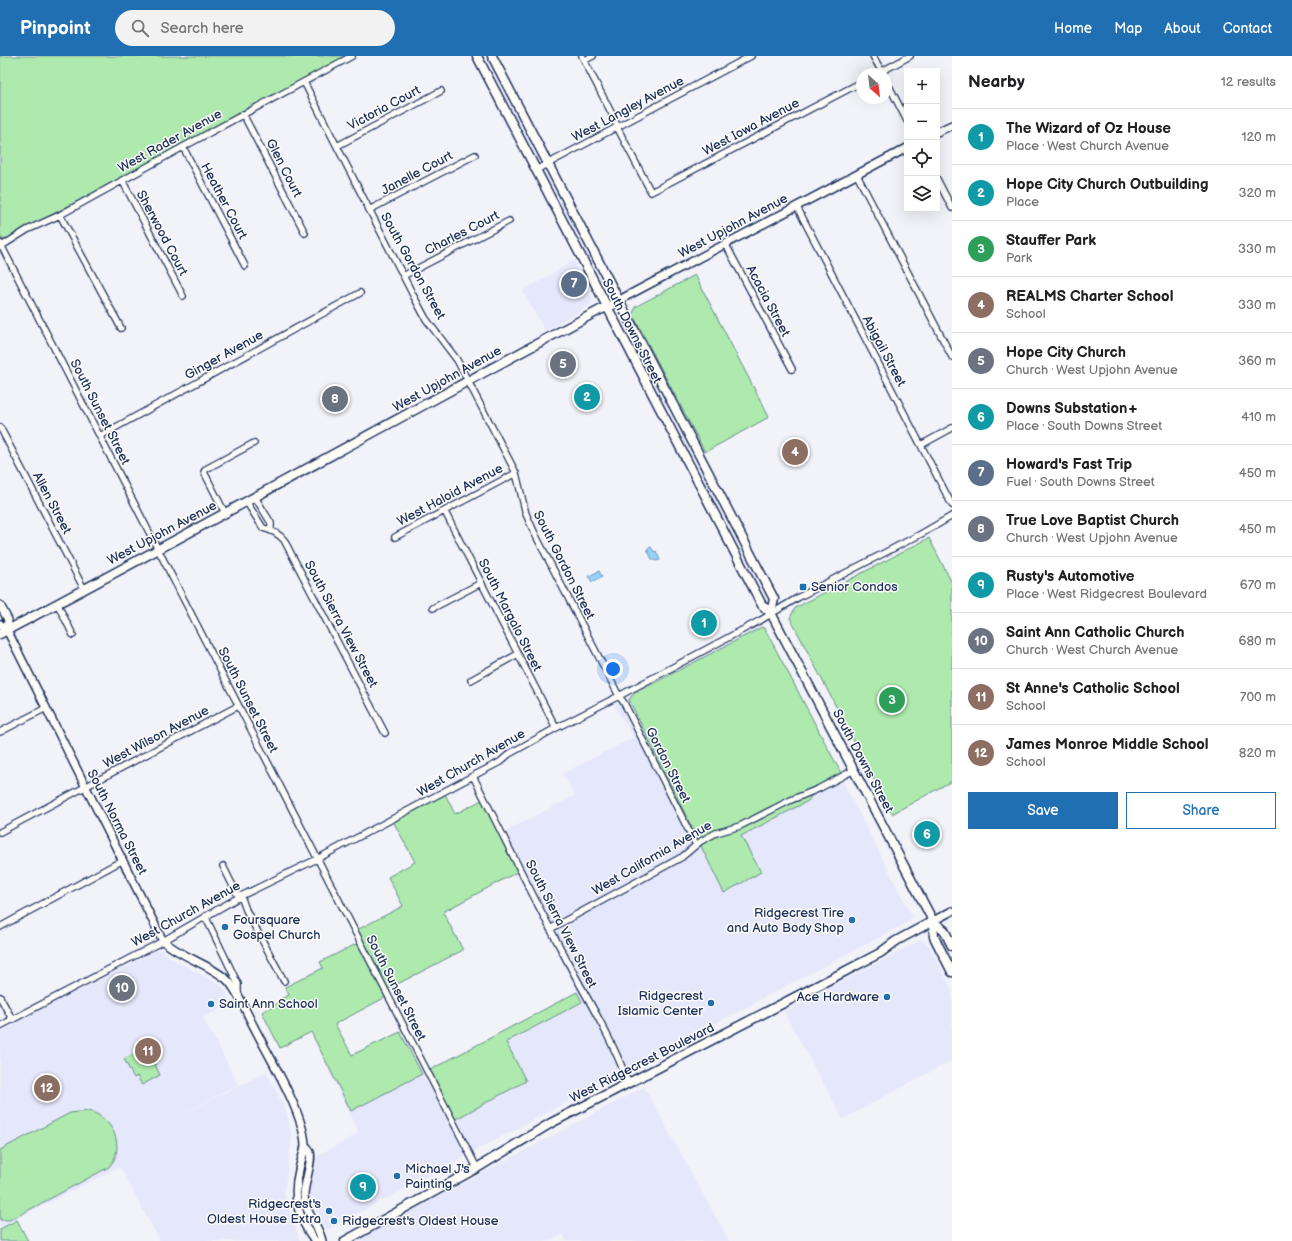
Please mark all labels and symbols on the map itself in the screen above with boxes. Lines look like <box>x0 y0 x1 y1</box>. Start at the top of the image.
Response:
north arrow <box>856 68 892 104</box>
street label: West Langley Avenue <box>569 73 687 145</box>
street label: Victoria Court <box>345 82 423 134</box>
street label: West Iowa Avenue <box>700 95 802 159</box>
street label: West Rader Avenue <box>115 106 225 176</box>
street label: Glen Court <box>262 136 306 200</box>
street label: Janelle Court <box>379 148 455 198</box>
street label: Heather Court <box>197 160 251 242</box>
street label: Sherwood Court <box>133 188 191 278</box>
street label: West Upjohn Avenue <box>676 190 791 262</box>
street label: Charles Court <box>422 207 502 259</box>
street label: South Gordon Street <box>377 210 449 322</box>
street label: Acacia Street <box>743 263 793 339</box>
pin: 7 <box>561 269 587 299</box>
street label: South Downs Street <box>599 276 665 386</box>
street label: Abigail Street <box>859 313 909 389</box>
street label: Ginger Avenue <box>182 327 266 383</box>
street label: West Upjohn Avenue <box>390 342 504 415</box>
pin: 5 <box>550 349 576 379</box>
street label: South Sunset Street <box>66 357 134 467</box>
pin: 2 <box>574 382 600 412</box>
pin: 8 <box>322 384 348 414</box>
pin: 4 <box>782 437 808 467</box>
street label: West Haloid Avenue <box>394 460 506 530</box>
street label: Allen Street <box>29 469 75 537</box>
street label: West Upjohn Avenue <box>105 497 220 569</box>
street label: South Gordon Street <box>530 508 598 622</box>
street label: South Margalo Street <box>475 556 545 674</box>
street label: South Sierra View Street <box>301 558 381 690</box>
place label: Senior Condos <box>811 579 898 595</box>
marker: Senior Condos <box>798 582 808 592</box>
pin: 1 <box>691 608 717 638</box>
street label: South Sunset Street <box>214 645 282 755</box>
your location <box>603 659 623 679</box>
pin: 3 <box>879 685 905 715</box>
street label: West Wilson Avenue <box>100 702 212 772</box>
street label: South Downs Street <box>829 706 897 816</box>
street label: West Church Avenue <box>414 725 528 800</box>
street label: Gordon Street <box>642 725 694 805</box>
street label: South Norma Street <box>84 767 150 877</box>
street label: West California Avenue <box>589 817 715 899</box>
pin: 6 <box>914 819 940 849</box>
street label: South Sierra View Street <box>522 857 600 991</box>
street label: West Church Avenue <box>129 877 244 951</box>
place label: Ridgecrest Tire and Auto Body Shop <box>727 905 844 936</box>
place label: Foursquare Gospel Church <box>233 912 320 943</box>
marker: Ridgecrest Tire and Auto Body Shop <box>847 915 857 925</box>
marker: Foursquare Gospel Church <box>220 922 230 932</box>
street label: South Sunset Street <box>362 933 430 1043</box>
pin: 10 <box>109 973 135 1003</box>
place label: Ridgecrest Islamic Center <box>618 988 703 1019</box>
place label: Ace Hardware <box>797 989 879 1005</box>
marker: Ace Hardware <box>882 992 892 1002</box>
place label: Saint Ann School <box>219 996 318 1012</box>
marker: Ridgecrest Islamic Center <box>706 998 716 1008</box>
marker: Saint Ann School <box>206 999 216 1009</box>
street label: West Ridgecrest Boulevard <box>567 1020 717 1106</box>
pin: 11 <box>135 1036 161 1066</box>
pin: 12 <box>34 1073 60 1103</box>
place label: Michael J's Painting <box>405 1161 470 1192</box>
marker: Michael J's Painting <box>392 1171 402 1181</box>
pin: 9 <box>350 1172 376 1202</box>
place label: Ridgecrest's Oldest House Extra <box>207 1196 322 1227</box>
marker: Ridgecrest's Oldest House Extra <box>324 1206 334 1216</box>
place label: Ridgecrest's Oldest House <box>342 1213 499 1229</box>
marker: Ridgecrest's Oldest House <box>329 1216 339 1226</box>

